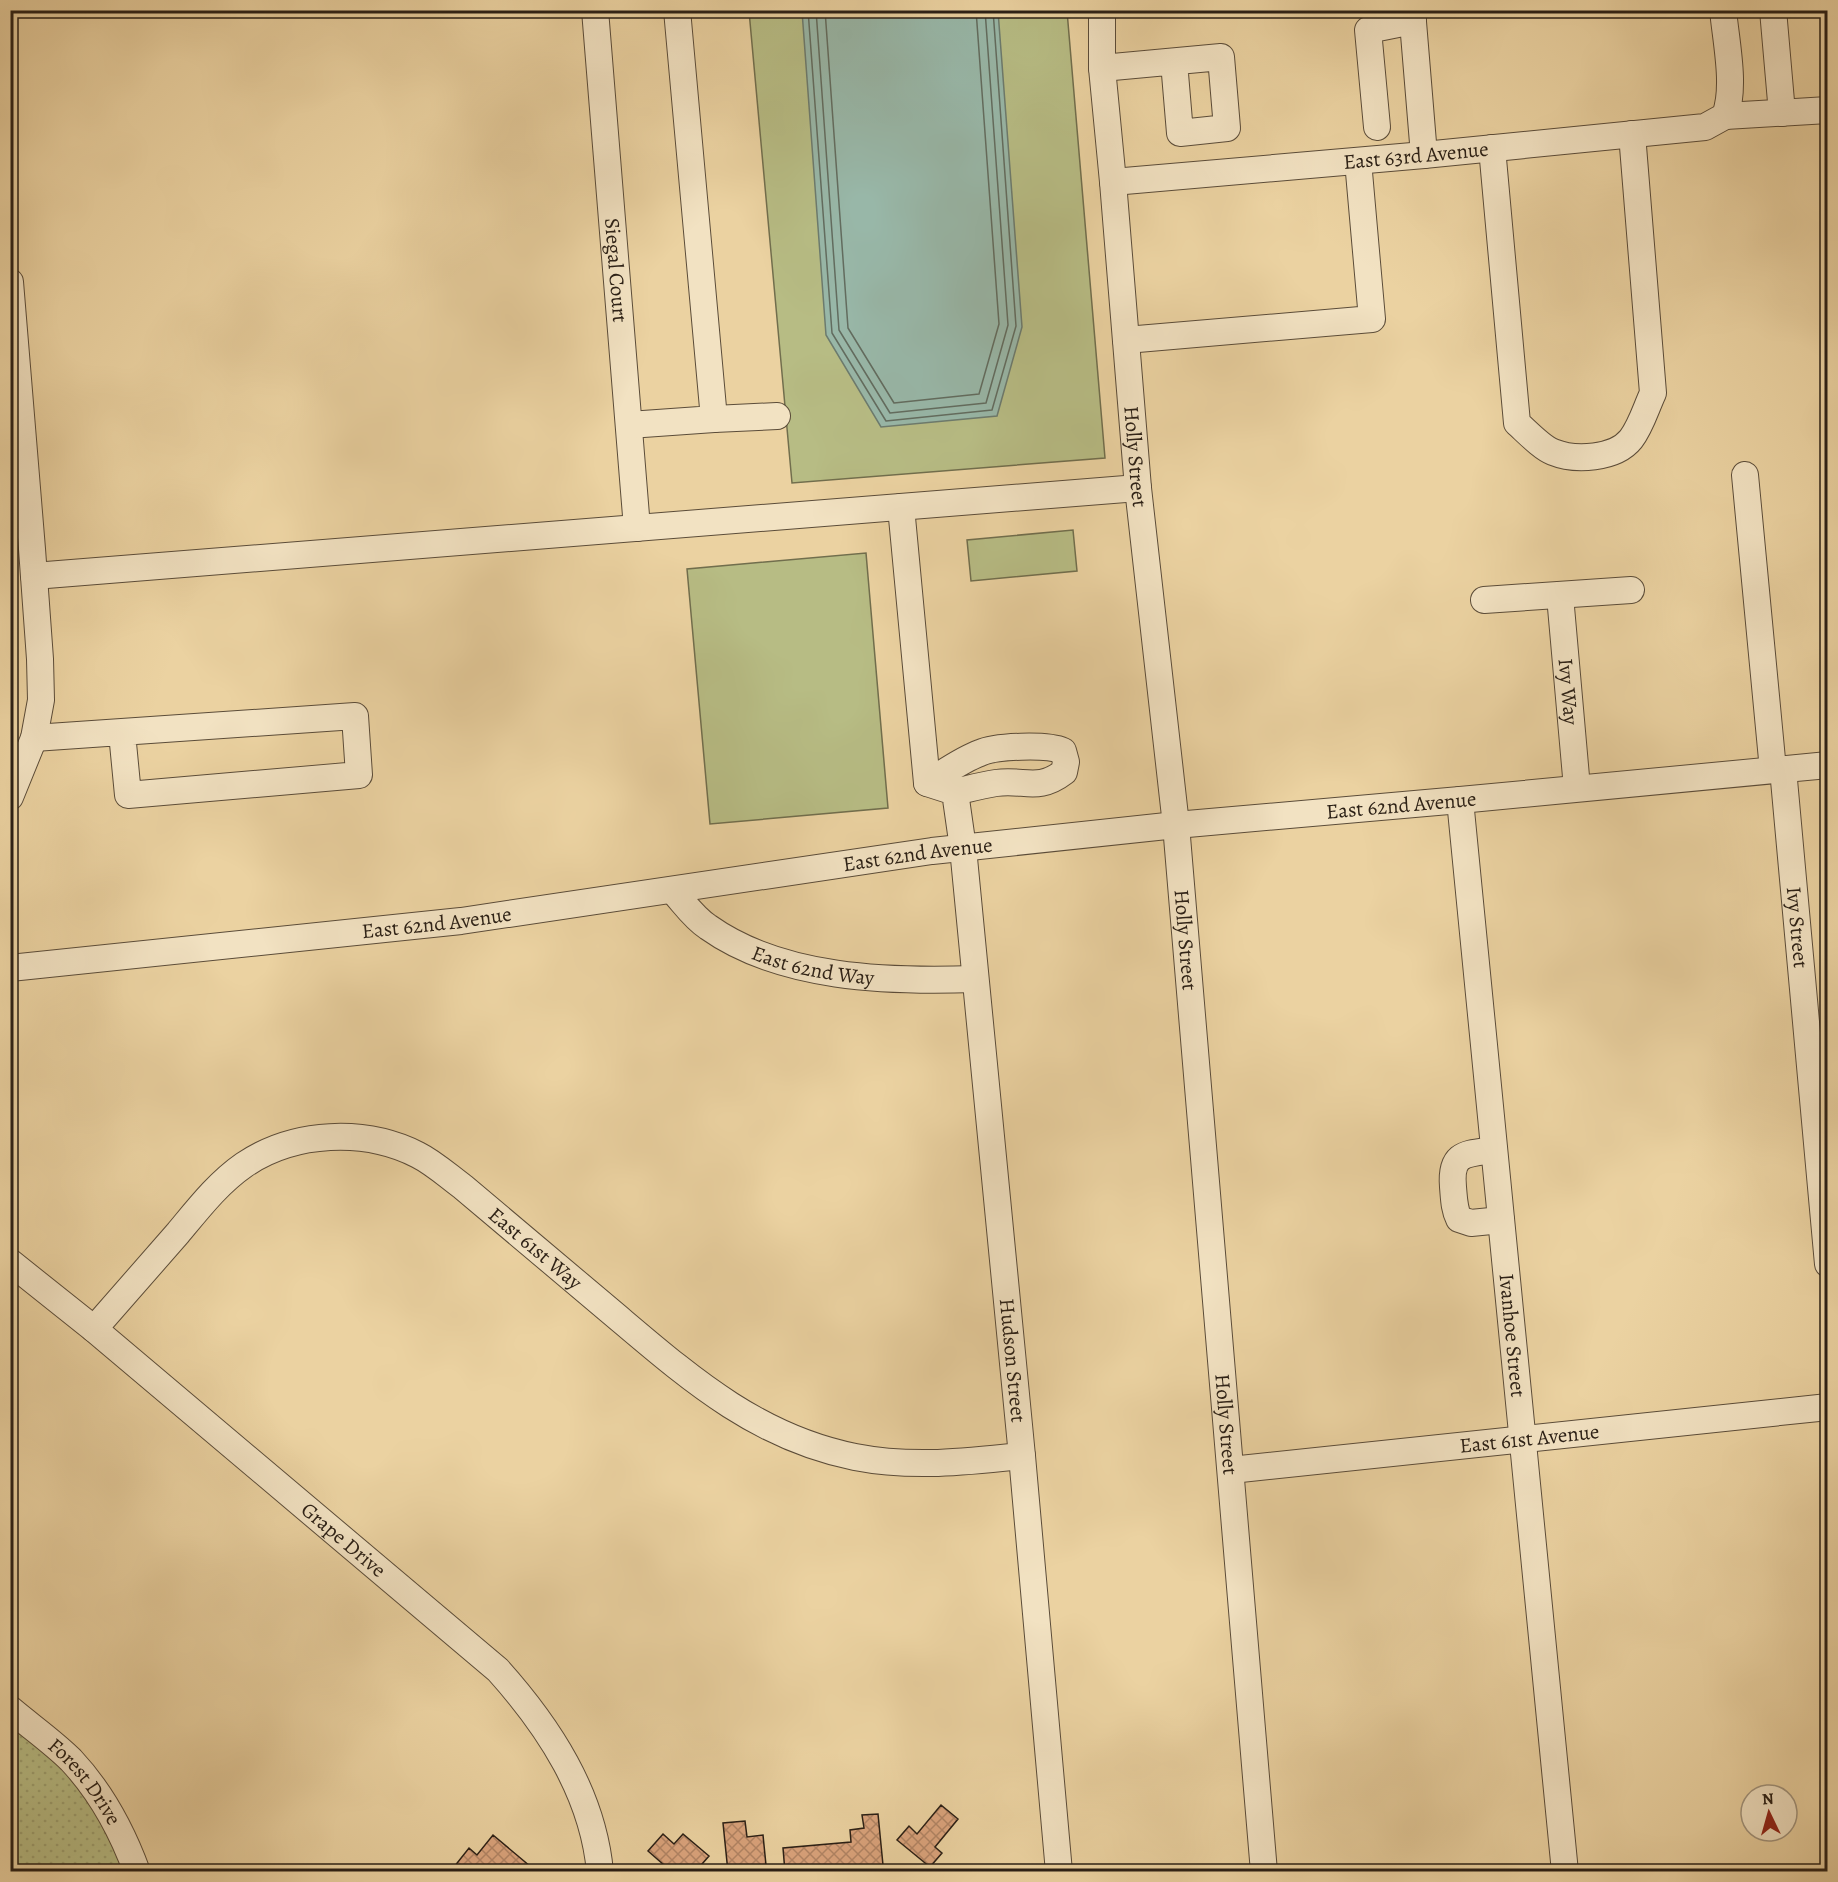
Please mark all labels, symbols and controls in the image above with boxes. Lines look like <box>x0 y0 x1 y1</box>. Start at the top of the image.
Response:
street label: East 63rd Avenue <box>1342 135 1490 176</box>
street label: Siegal Court <box>598 217 634 324</box>
street label: Holly Street <box>1117 405 1154 509</box>
street label: Ivy Way <box>1552 657 1585 727</box>
street label: East 62nd Avenue <box>1325 785 1477 826</box>
street label: East 62nd Avenue <box>841 831 994 878</box>
street label: Ivy Street <box>1780 885 1815 969</box>
street label: Holly Street <box>1167 888 1204 992</box>
street label: East 62nd Avenue <box>360 900 513 945</box>
street label: East 62nd Way <box>748 939 876 992</box>
street label: East 61st Way <box>483 1201 589 1296</box>
street label: Ivanhoe Street <box>1492 1272 1532 1399</box>
street label: Hudson Street <box>993 1297 1033 1424</box>
street label: Holly Street <box>1208 1373 1245 1476</box>
street label: East 61st Avenue <box>1458 1417 1601 1460</box>
street label: Grape Drive <box>295 1496 392 1584</box>
street label: Forest Drive <box>42 1731 128 1830</box>
north arrow <box>1739 1783 1799 1843</box>
text: N <box>1761 1788 1775 1811</box>

